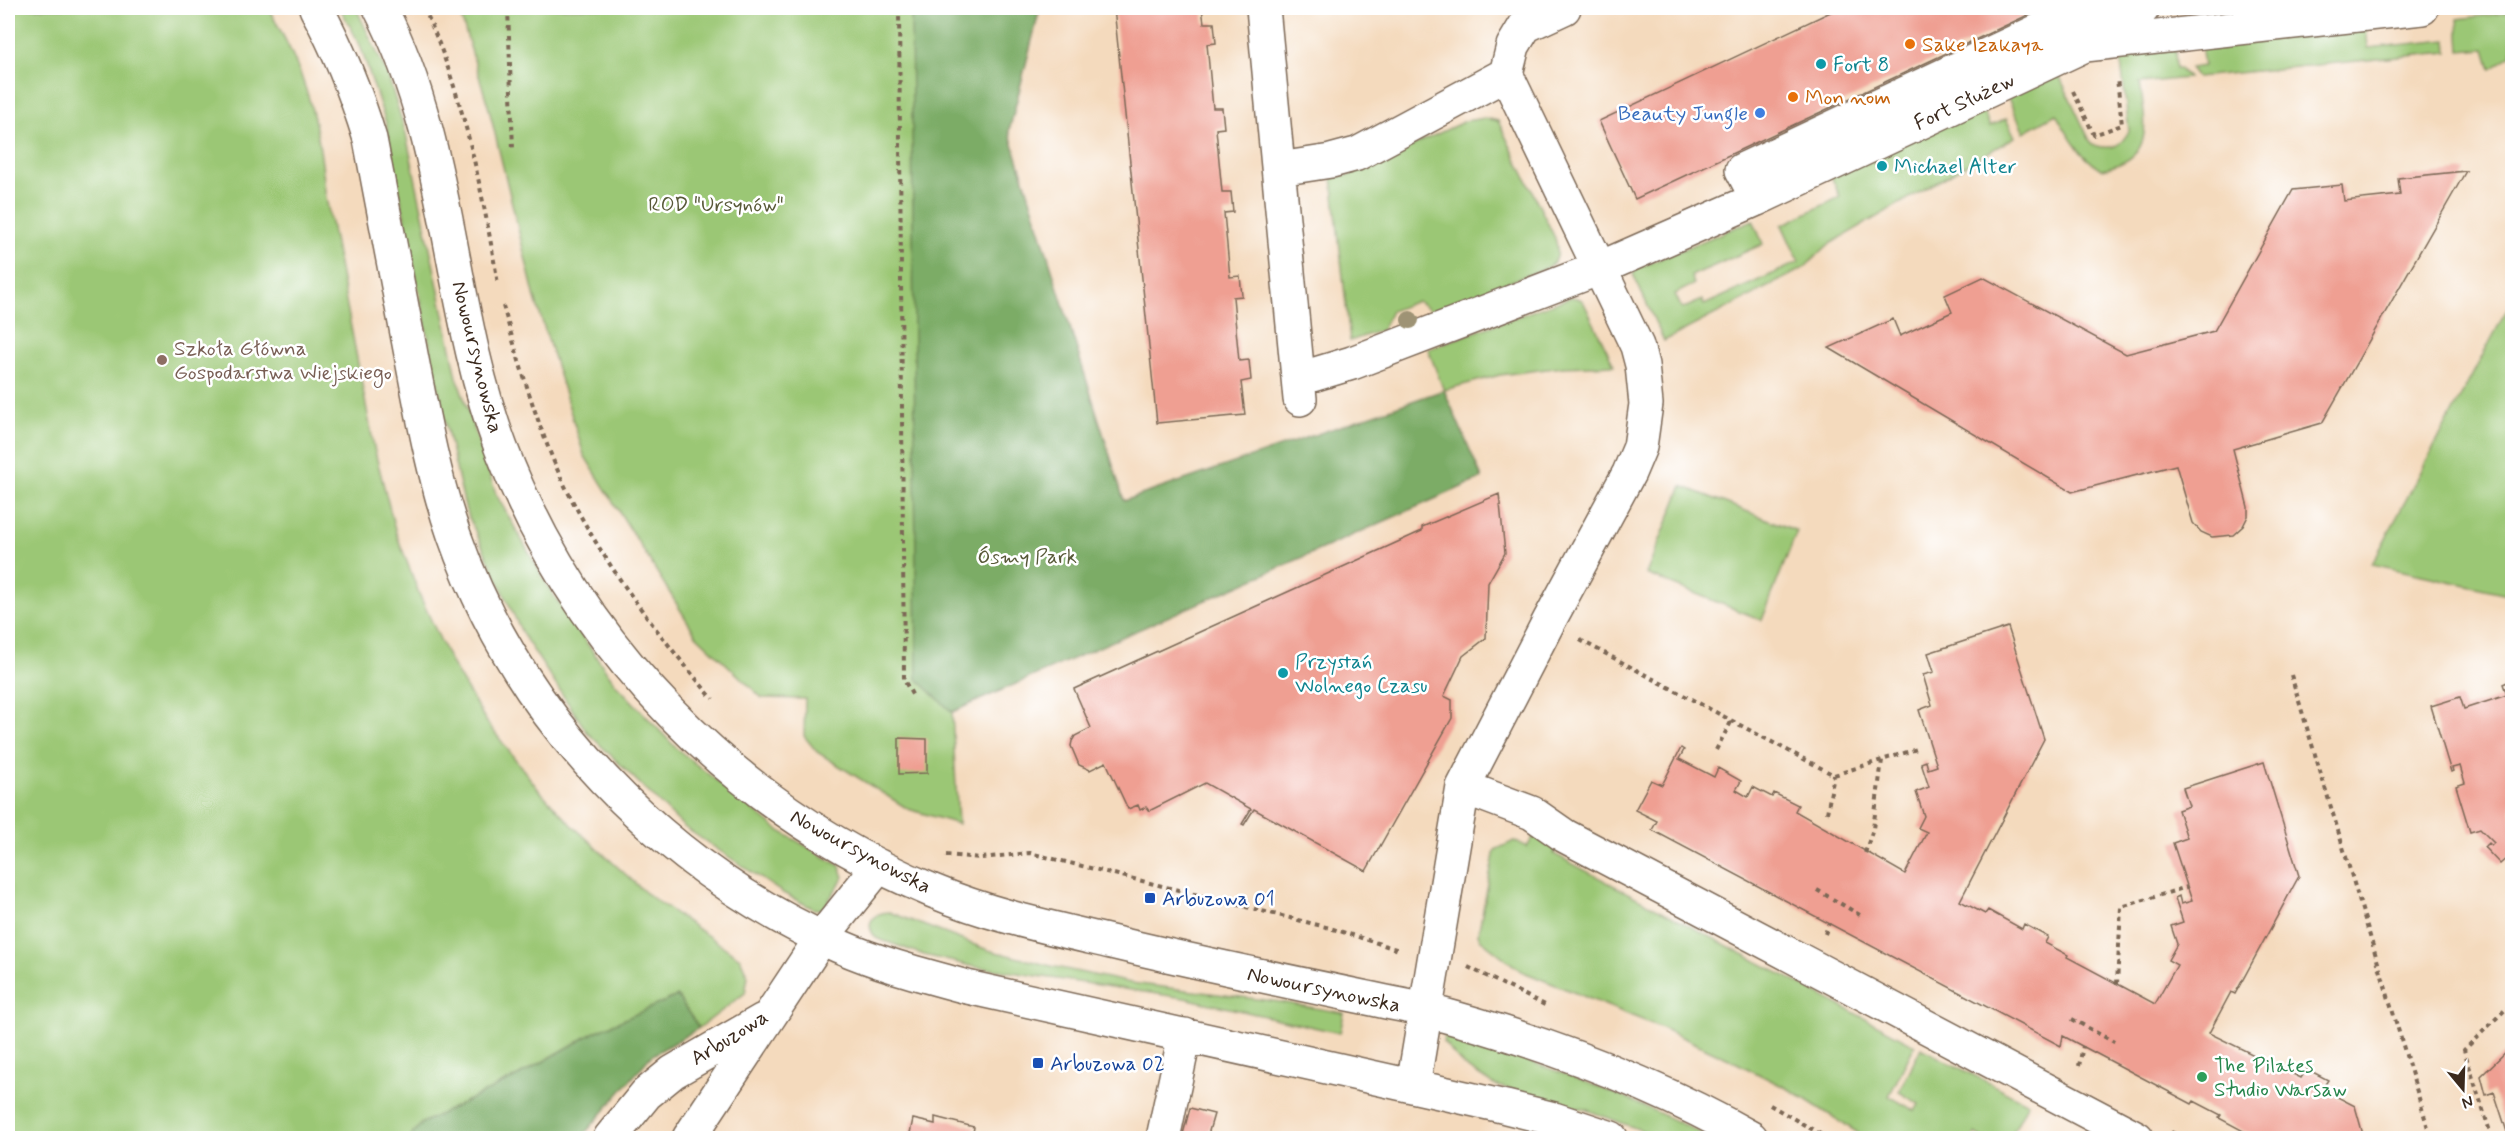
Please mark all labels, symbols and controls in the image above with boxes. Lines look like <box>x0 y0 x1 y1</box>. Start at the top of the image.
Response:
place label: Sake Izakaya <box>1922 31 2044 59</box>
marker: Sake Izakaya <box>1903 37 1917 51</box>
place label: Fort 8 <box>1833 51 1889 79</box>
marker: Fort 8 <box>1814 57 1828 71</box>
street label: Fort Służew <box>1910 66 2019 137</box>
place label: Mon nom <box>1805 84 1891 112</box>
marker: Mon nom <box>1786 90 1800 104</box>
place label: Beauty Jungle <box>1618 100 1748 130</box>
marker: Beauty Jungle <box>1753 106 1767 120</box>
place label: Michael Alter <box>1894 153 2017 181</box>
marker: Michael Alter <box>1875 159 1889 173</box>
park label: ROD "Ursynów" <box>648 191 784 219</box>
street label: Nowoursynowska <box>445 278 509 436</box>
place label: Szkoła Główna Gospodarstwa Wiejskiego <box>174 335 392 388</box>
marker: Szkoła Główna Gospodarstwa Wiejskiego <box>155 353 169 367</box>
park label: Ósmy Park <box>977 543 1077 571</box>
place label: Przystań Wolnego Czasu <box>1295 648 1427 700</box>
marker: Przystań Wolnego Czasu <box>1276 666 1290 680</box>
street label: Nowoursynowska <box>785 803 936 901</box>
place label: Arbuzowa 01 <box>1162 885 1275 913</box>
marker: Arbuzowa 01 <box>1143 891 1157 905</box>
street label: Nowoursynowska <box>1245 960 1403 1020</box>
street label: Arbuzowa <box>685 1003 774 1073</box>
place label: Arbuzowa 02 <box>1050 1050 1165 1078</box>
place label: The Pilates Studio Warsaw <box>2214 1052 2347 1104</box>
marker: Arbuzowa 02 <box>1031 1056 1045 1070</box>
north arrow <box>2433 1059 2493 1119</box>
marker: The Pilates Studio Warsaw <box>2195 1070 2209 1084</box>
text: N <box>2459 1090 2476 1113</box>

